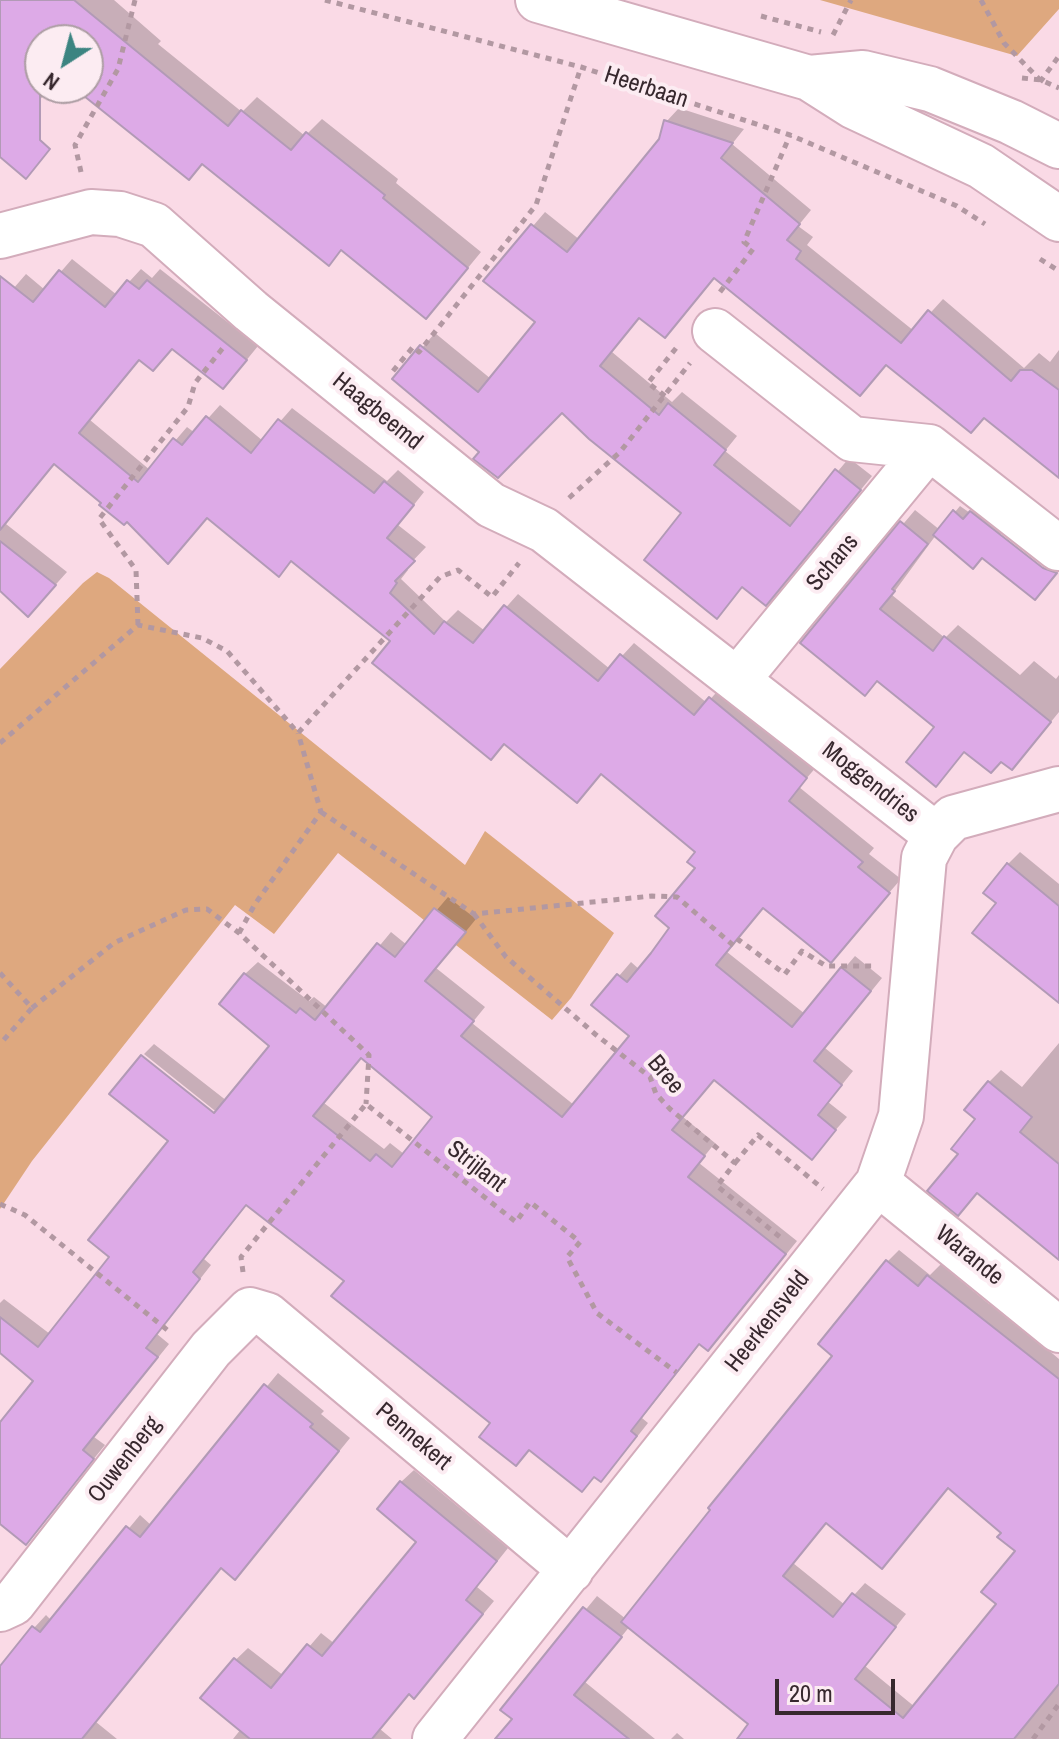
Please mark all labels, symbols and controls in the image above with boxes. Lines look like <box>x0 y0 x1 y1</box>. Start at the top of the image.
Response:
north arrow <box>24 24 104 104</box>
street label: Heerbaan <box>600 61 692 115</box>
text: N <box>37 66 65 98</box>
street label: Haagbeemd <box>326 367 428 457</box>
street label: Schans <box>801 529 865 597</box>
street label: Moggendries <box>816 736 924 830</box>
street label: Bree <box>641 1050 689 1100</box>
street label: Strijlant <box>441 1135 511 1199</box>
street label: Warande <box>929 1220 1009 1292</box>
street label: Heerkensveld <box>720 1266 816 1378</box>
street label: Pennekert <box>369 1397 457 1477</box>
street label: Ouwenberg <box>82 1411 168 1509</box>
scale bar <box>779 1663 899 1713</box>
text: 20 m <box>789 1677 833 1709</box>

